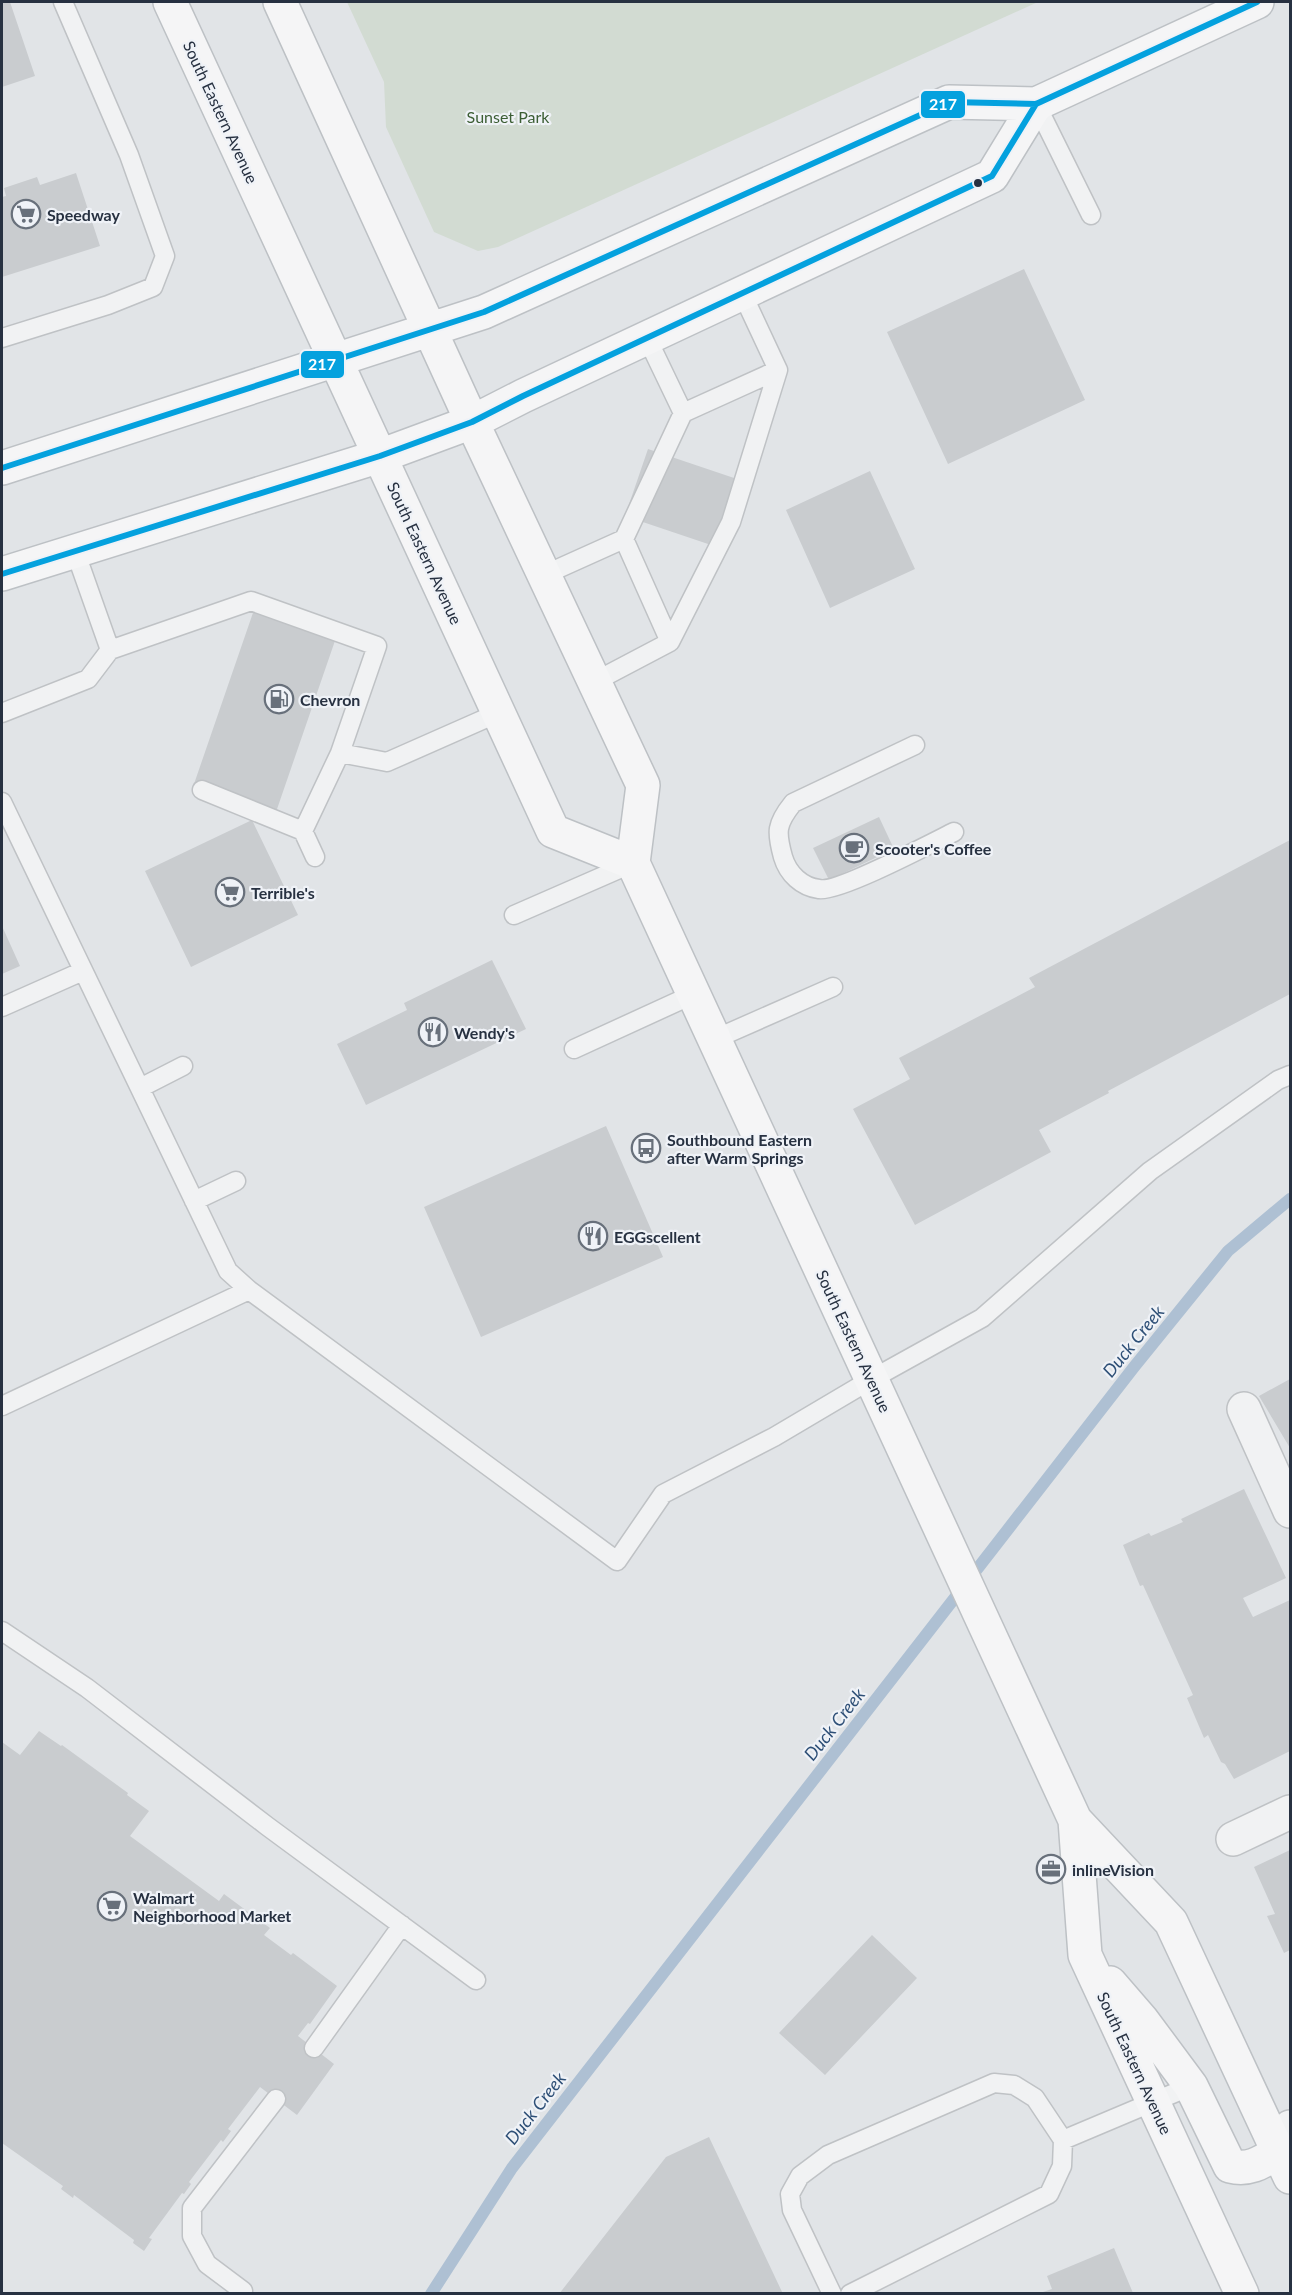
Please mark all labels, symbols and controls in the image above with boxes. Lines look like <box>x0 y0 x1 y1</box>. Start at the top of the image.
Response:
street label: South Eastern Avenue <box>180 38 262 186</box>
line badge: 217 <box>920 90 966 119</box>
text: 217 <box>929 94 957 113</box>
park label: Sunset Park <box>467 107 550 126</box>
unlabelled marker <box>972 177 984 189</box>
supermarket icon: Speedway <box>10 198 42 230</box>
place label: Speedway <box>47 205 121 224</box>
line badge: 217 <box>300 350 345 379</box>
text: 217 <box>308 354 336 373</box>
street label: South Eastern Avenue <box>384 479 466 627</box>
fuel station icon: Chevron <box>263 683 295 715</box>
place label: Chevron <box>300 690 360 709</box>
cafe icon: Scooter's Coffee <box>838 832 870 864</box>
place label: Scooter's Coffee <box>875 839 992 858</box>
supermarket icon: Terrible's <box>214 876 246 908</box>
place label: Terrible's <box>251 883 315 902</box>
restaurant icon: Wendy's <box>417 1016 449 1048</box>
place label: Wendy's <box>454 1023 515 1042</box>
place label: Southbound Eastern after Warm Springs <box>667 1130 812 1167</box>
bus stop icon: Southbound Eastern after Warm Springs <box>630 1132 662 1164</box>
restaurant icon: EGGscellent <box>577 1220 609 1252</box>
place label: EGGscellent <box>614 1227 701 1246</box>
street label: South Eastern Avenue <box>813 1267 895 1415</box>
water label: Duck Creek <box>1097 1300 1169 1381</box>
water label: Duck Creek <box>799 1683 869 1765</box>
office icon: inlineVision <box>1035 1853 1067 1885</box>
place label: inlineVision <box>1072 1860 1154 1879</box>
place label: Walmart Neighborhood Market <box>133 1888 291 1925</box>
supermarket icon: Walmart Neighborhood Market <box>96 1890 128 1922</box>
street label: South Eastern Avenue <box>1094 1989 1176 2137</box>
water label: Duck Creek <box>500 2067 570 2149</box>

